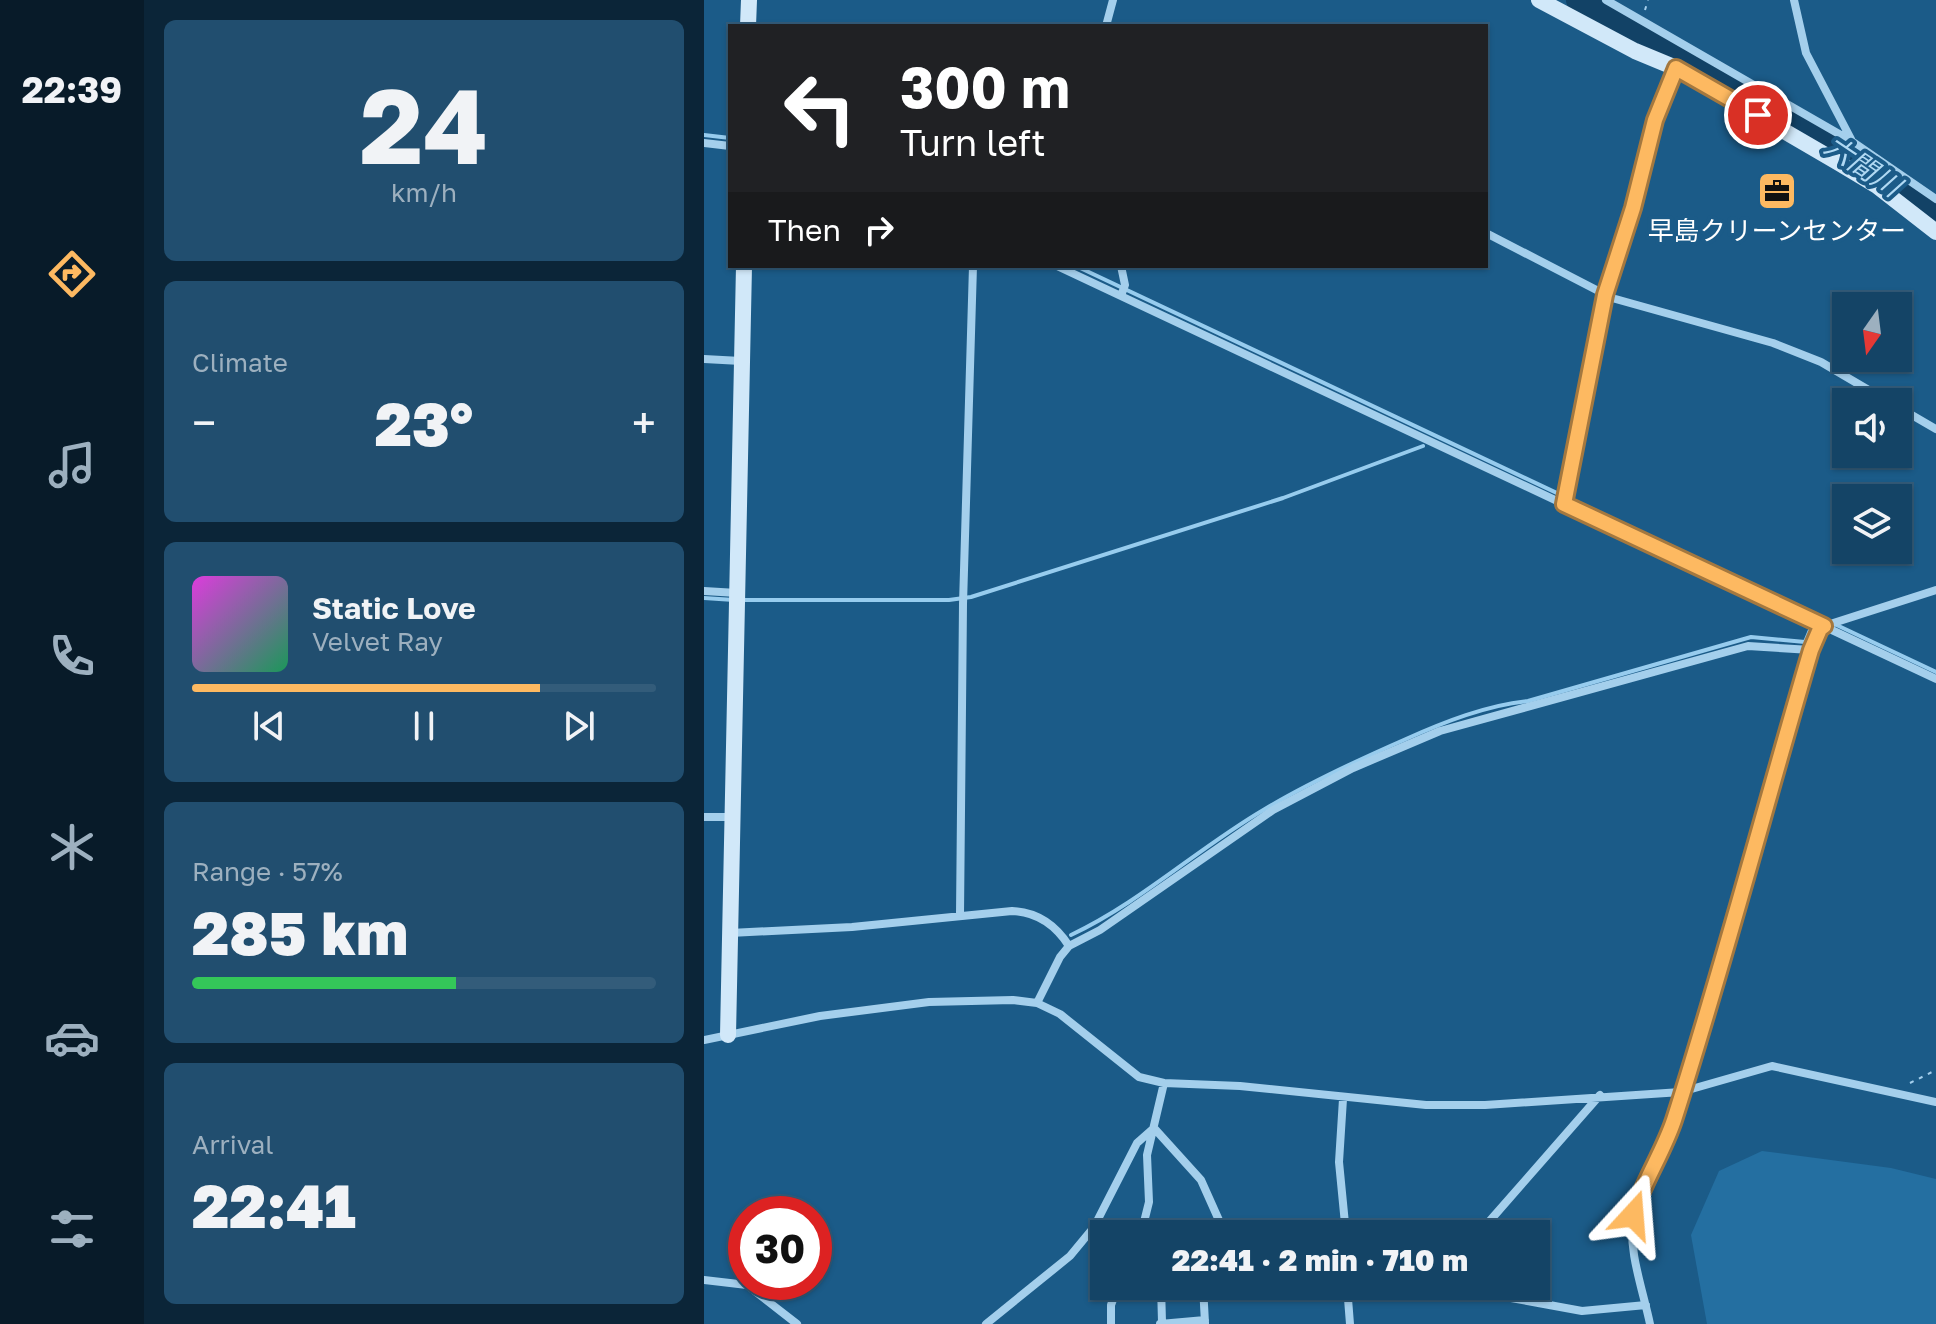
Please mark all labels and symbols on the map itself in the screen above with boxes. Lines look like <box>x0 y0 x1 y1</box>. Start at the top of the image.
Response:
pin <box>1724 81 1792 149</box>
water label: 六間川 <box>1819 128 1910 204</box>
office icon: 早島クリーンセンター <box>1756 170 1798 212</box>
place label: 早島クリーンセンター <box>1648 215 1906 246</box>
north arrow <box>1832 292 1912 372</box>
position arrow <box>1591 1173 1675 1257</box>
speed limit sign: 30 <box>728 1196 832 1300</box>

